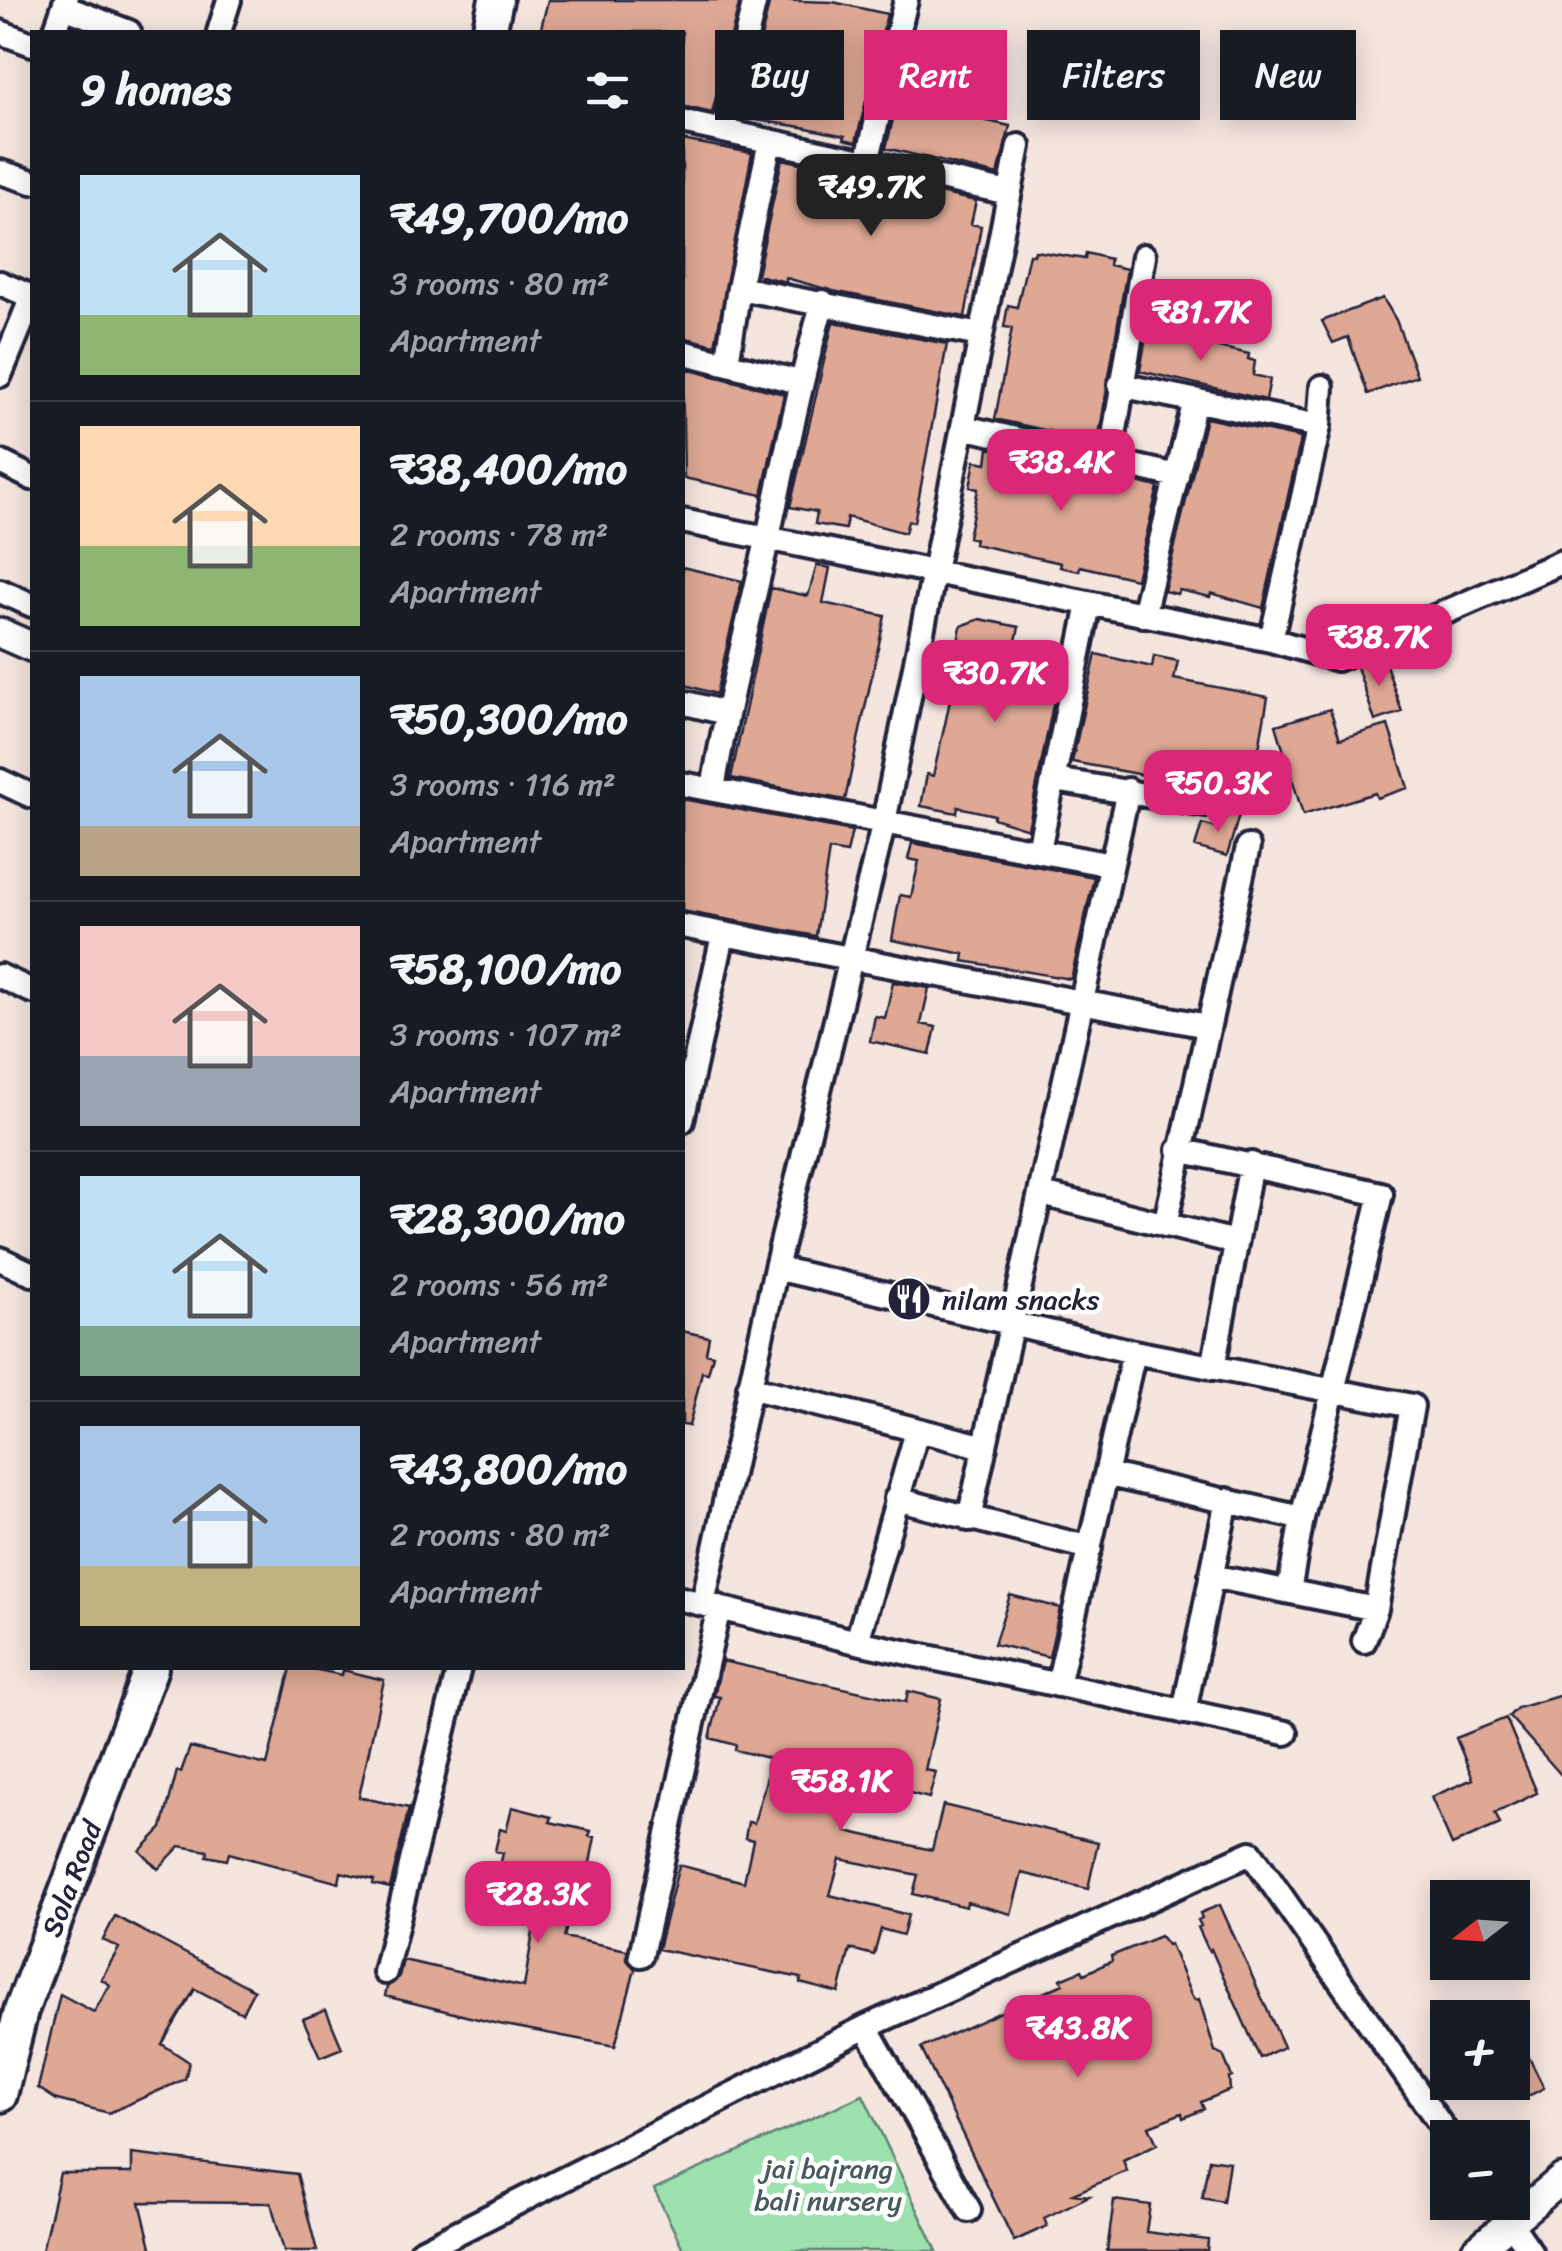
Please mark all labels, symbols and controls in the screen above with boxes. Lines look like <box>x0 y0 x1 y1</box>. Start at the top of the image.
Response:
chip: Buy <box>715 30 844 120</box>
chip: Rent <box>864 30 1007 120</box>
chip: Filters <box>1027 30 1200 120</box>
chip: New <box>1220 30 1356 120</box>
text: 9 homes <box>80 53 231 127</box>
icon: filters <box>580 63 635 118</box>
pin: ₹49.7K <box>790 154 952 239</box>
text: ₹49.7K <box>819 158 923 215</box>
text: ₹49,700/mo <box>390 181 628 255</box>
icon: home <box>160 215 280 335</box>
text: 3 rooms · 80 m² <box>390 255 609 312</box>
pin: ₹81.7K <box>1120 279 1282 364</box>
text: ₹81.7K <box>1152 283 1250 340</box>
text: Apartment <box>390 312 541 369</box>
pin: ₹38.4K <box>980 429 1142 514</box>
text: ₹38,400/mo <box>390 432 627 506</box>
text: ₹38.4K <box>1009 433 1113 490</box>
icon: home <box>160 466 280 586</box>
text: 2 rooms · 78 m² <box>390 506 608 563</box>
text: Apartment <box>390 563 541 620</box>
pin: ₹38.7K <box>1298 604 1460 689</box>
text: ₹38.7K <box>1328 608 1430 665</box>
pin: ₹30.7K <box>914 640 1076 725</box>
text: ₹30.7K <box>943 644 1047 701</box>
text: ₹50,300/mo <box>390 682 628 756</box>
icon: home <box>160 716 280 836</box>
pin: ₹50.3K <box>1137 750 1299 835</box>
text: ₹50.3K <box>1166 754 1270 811</box>
text: 3 rooms · 116 m² <box>390 756 616 813</box>
text: Apartment <box>390 813 541 870</box>
text: ₹58,100/mo <box>390 932 621 1006</box>
icon: home <box>160 966 280 1086</box>
text: 3 rooms · 107 m² <box>390 1006 622 1063</box>
text: Apartment <box>390 1063 541 1120</box>
text: ₹28,300/mo <box>390 1182 625 1256</box>
icon: home <box>160 1216 280 1336</box>
text: 2 rooms · 56 m² <box>390 1256 609 1313</box>
place label: nilam snacks <box>942 1275 1100 1324</box>
restaurant icon: nilam snacks <box>886 1276 932 1322</box>
text: Apartment <box>390 1313 541 1370</box>
text: ₹43,800/mo <box>390 1432 627 1506</box>
icon: home <box>160 1466 280 1586</box>
text: 2 rooms · 80 m² <box>390 1506 610 1563</box>
text: Apartment <box>390 1563 541 1620</box>
pin: ₹58.1K <box>760 1748 922 1833</box>
text: ₹58.1K <box>791 1752 891 1809</box>
street label: Sola Road <box>27 1812 117 1944</box>
pin: ₹28.3K <box>457 1861 619 1946</box>
text: ₹28.3K <box>487 1865 589 1922</box>
north arrow <box>1430 1880 1530 1980</box>
map controls <box>1430 1880 1530 2220</box>
pin: ₹43.8K <box>997 1995 1159 2080</box>
text: ₹43.8K <box>1026 1999 1130 2056</box>
button: + <box>1430 2000 1530 2100</box>
button: − <box>1430 2120 1530 2220</box>
park label: jai bajrang bali nursery <box>754 2144 902 2225</box>

